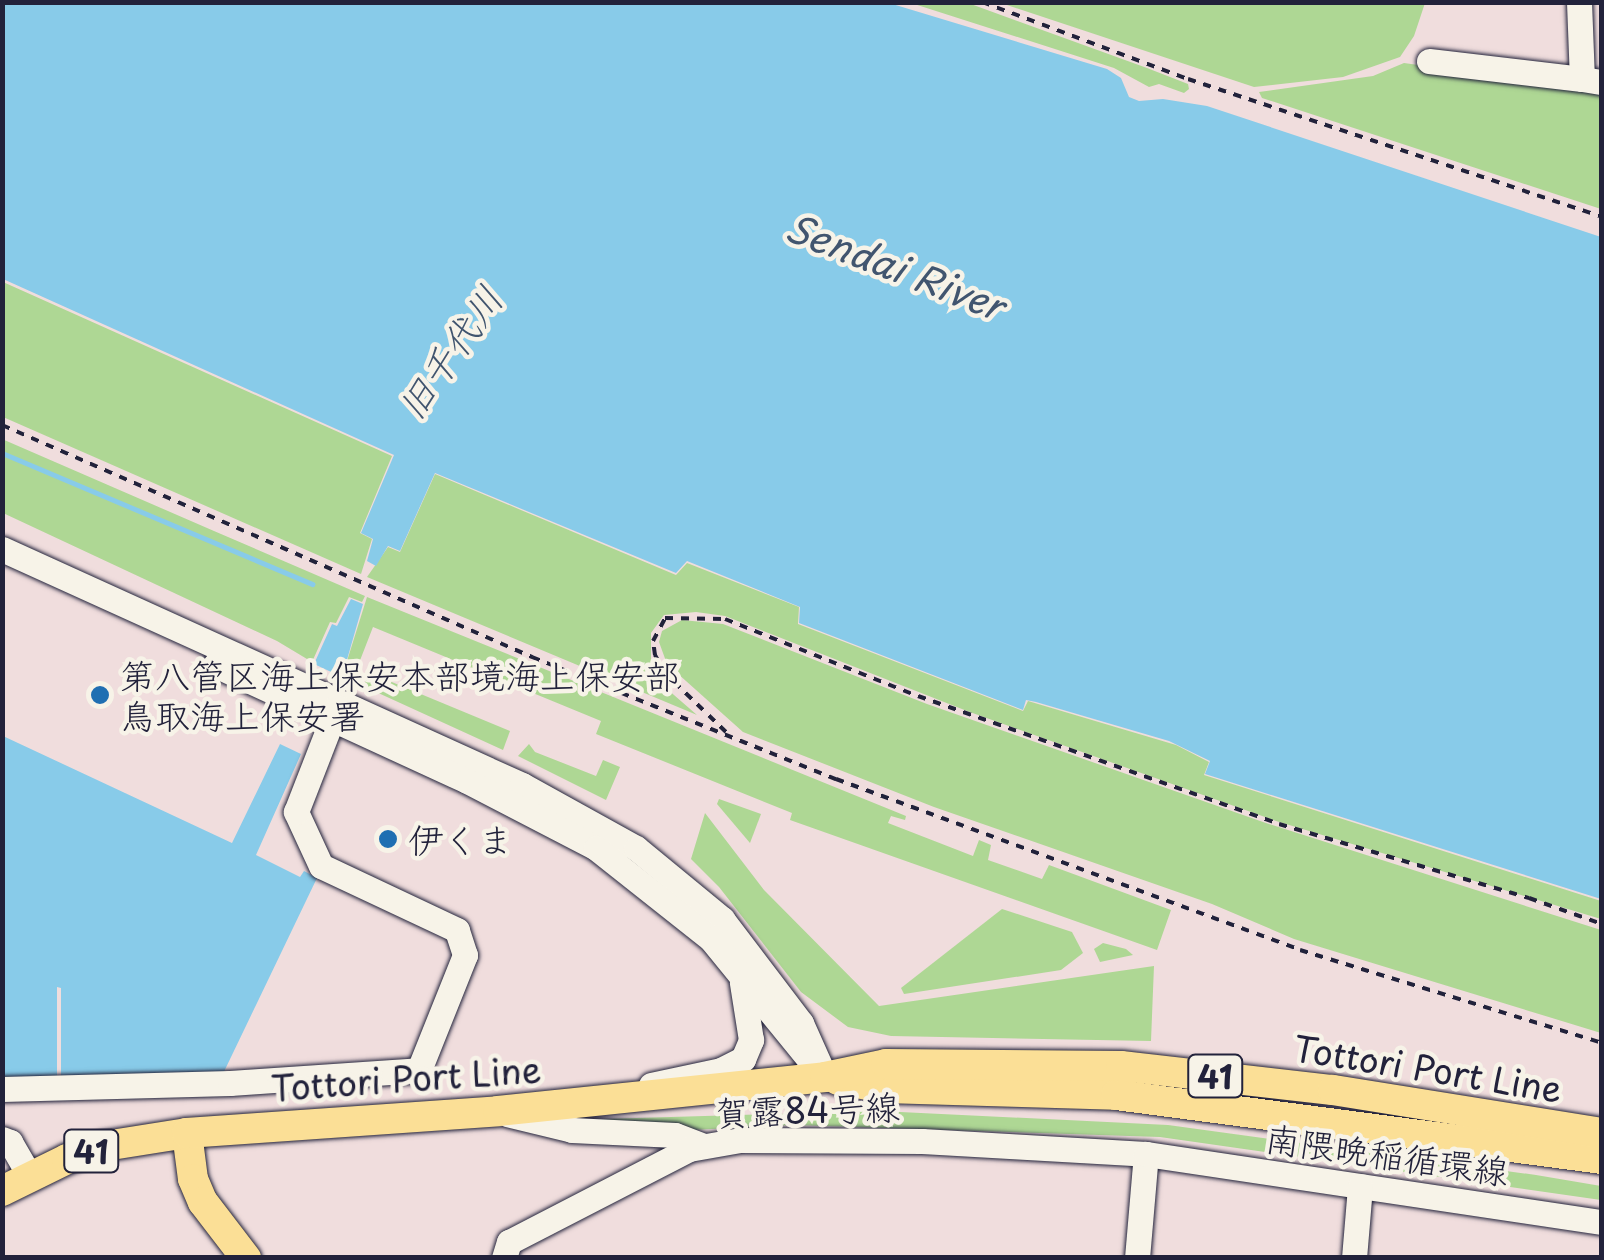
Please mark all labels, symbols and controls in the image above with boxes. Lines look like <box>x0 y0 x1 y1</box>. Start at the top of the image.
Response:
water label: Sendai River <box>779 203 1011 329</box>
water label: 旧千代川 <box>387 277 511 427</box>
place label: 第八管区海上保安本部境海上保安部 鳥取海上保安署 <box>120 654 680 736</box>
marker: 第八管区海上保安本部境海上保安部 鳥取海上保安署 <box>89 684 111 706</box>
place label: 伊くま <box>408 818 513 860</box>
marker: 伊くま <box>377 828 399 850</box>
street label: Tottori Port Line <box>1290 1026 1566 1110</box>
street label: Tottori Port Line <box>268 1048 544 1108</box>
road number: 41 <box>1185 1049 1245 1103</box>
street label: 賀露84号線 <box>714 1085 900 1133</box>
street label: 南隈晩稲循環線 <box>1263 1116 1511 1192</box>
road number: 41 <box>61 1124 121 1178</box>

